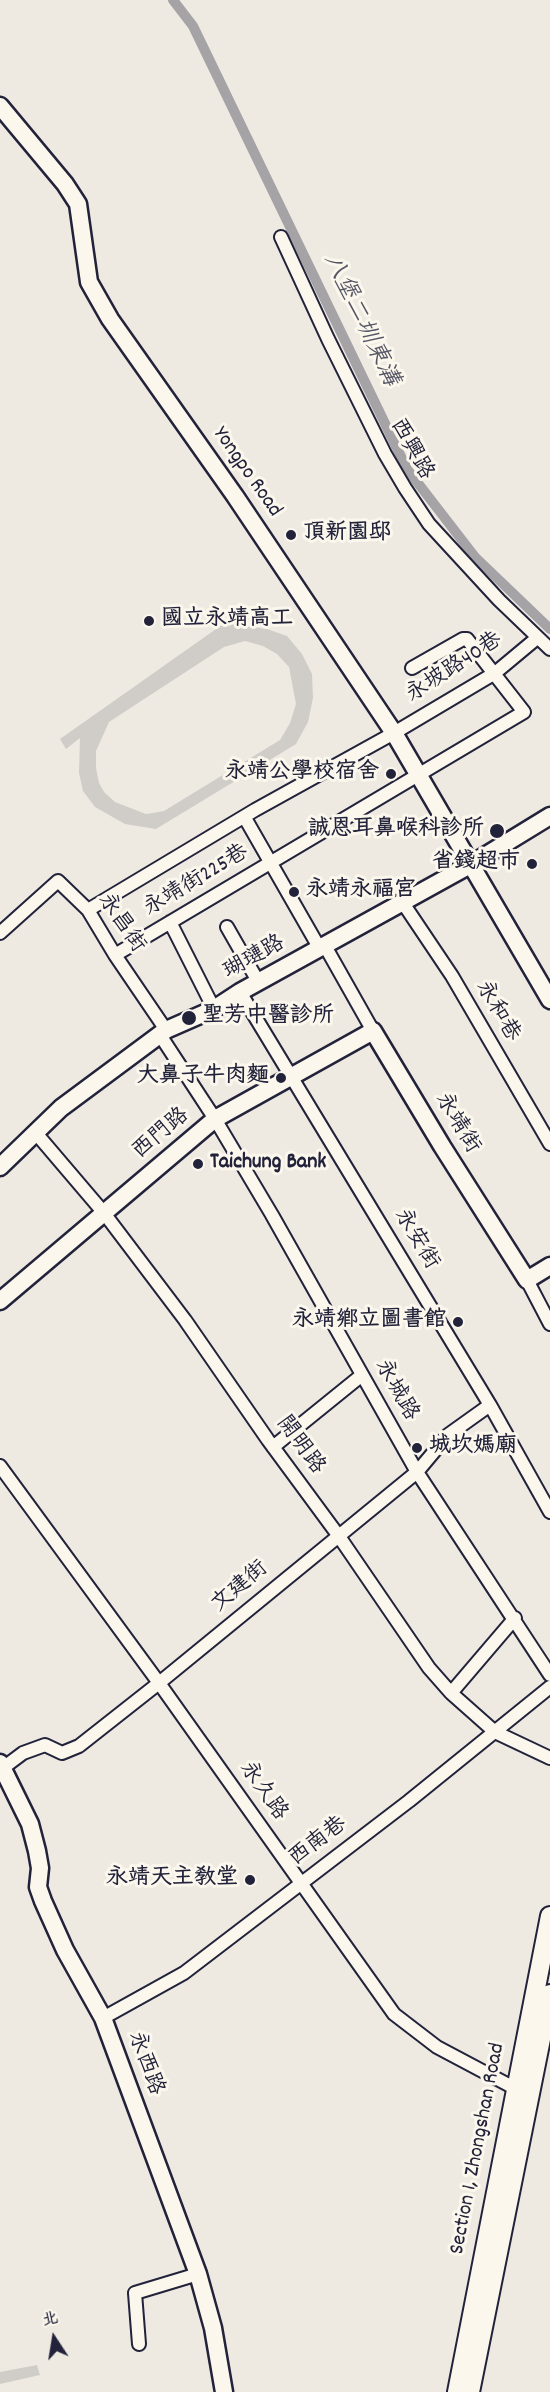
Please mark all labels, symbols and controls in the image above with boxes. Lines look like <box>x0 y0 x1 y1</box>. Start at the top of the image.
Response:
water label: 八堡二圳東溝 <box>314 250 404 392</box>
street label: 西興路 <box>382 415 438 485</box>
street label: Yongpo Road <box>205 423 287 523</box>
place label: 頂新園邸 <box>303 522 391 548</box>
marker: 頂新園邸 <box>284 528 298 542</box>
place label: 國立永靖高工 <box>161 608 293 634</box>
marker: 國立永靖高工 <box>142 614 156 628</box>
street label: 永坡路40巷 <box>402 628 508 710</box>
place label: 永靖公學校宿舍 <box>225 761 379 787</box>
marker: 永靖公學校宿舍 <box>384 767 398 781</box>
place label: 誠恩耳鼻喉科診所 <box>308 818 484 844</box>
marker: 誠恩耳鼻喉科診所 <box>488 822 506 840</box>
street label: 永靖街225巷 <box>140 840 254 924</box>
place label: 省錢超市 <box>432 851 520 877</box>
marker: 省錢超市 <box>525 857 539 871</box>
place label: 永靖永福宮 <box>306 879 416 905</box>
marker: 永靖永福宮 <box>287 885 301 899</box>
street label: 永昌街 <box>91 889 149 959</box>
street label: 瑚璉路 <box>220 931 290 987</box>
street label: 永和巷 <box>468 977 524 1047</box>
place label: 聖芳中醫診所 <box>202 1005 334 1031</box>
marker: 聖芳中醫診所 <box>180 1009 198 1027</box>
place label: 大鼻子牛肉麵 <box>137 1065 269 1091</box>
marker: 大鼻子牛肉麵 <box>274 1071 288 1085</box>
street label: 永靖街 <box>428 1089 484 1159</box>
street label: 西門路 <box>128 1104 196 1166</box>
place label: Taichung Bank <box>210 1151 326 1177</box>
marker: Taichung Bank <box>191 1157 205 1171</box>
street label: 永安街 <box>387 1205 443 1275</box>
place label: 永靖鄉立圖書館 <box>292 1309 446 1335</box>
marker: 永靖鄉立圖書館 <box>451 1315 465 1329</box>
street label: 永城路 <box>367 1356 423 1426</box>
street label: 開明路 <box>269 1412 329 1480</box>
place label: 城坎媽廟 <box>429 1435 517 1461</box>
marker: 城坎媽廟 <box>410 1441 424 1455</box>
street label: 文建街 <box>207 1557 275 1619</box>
street label: 永久路 <box>232 1757 292 1827</box>
street label: 西南巷 <box>285 1813 353 1873</box>
place label: 永靖天主教堂 <box>106 1867 238 1893</box>
marker: 永靖天主教堂 <box>243 1873 257 1887</box>
street label: 永西路 <box>120 2028 168 2100</box>
street label: Section 1, Zhongshan Road <box>446 2041 512 2257</box>
text: 北 <box>40 2307 60 2333</box>
north arrow <box>24 2308 84 2368</box>

